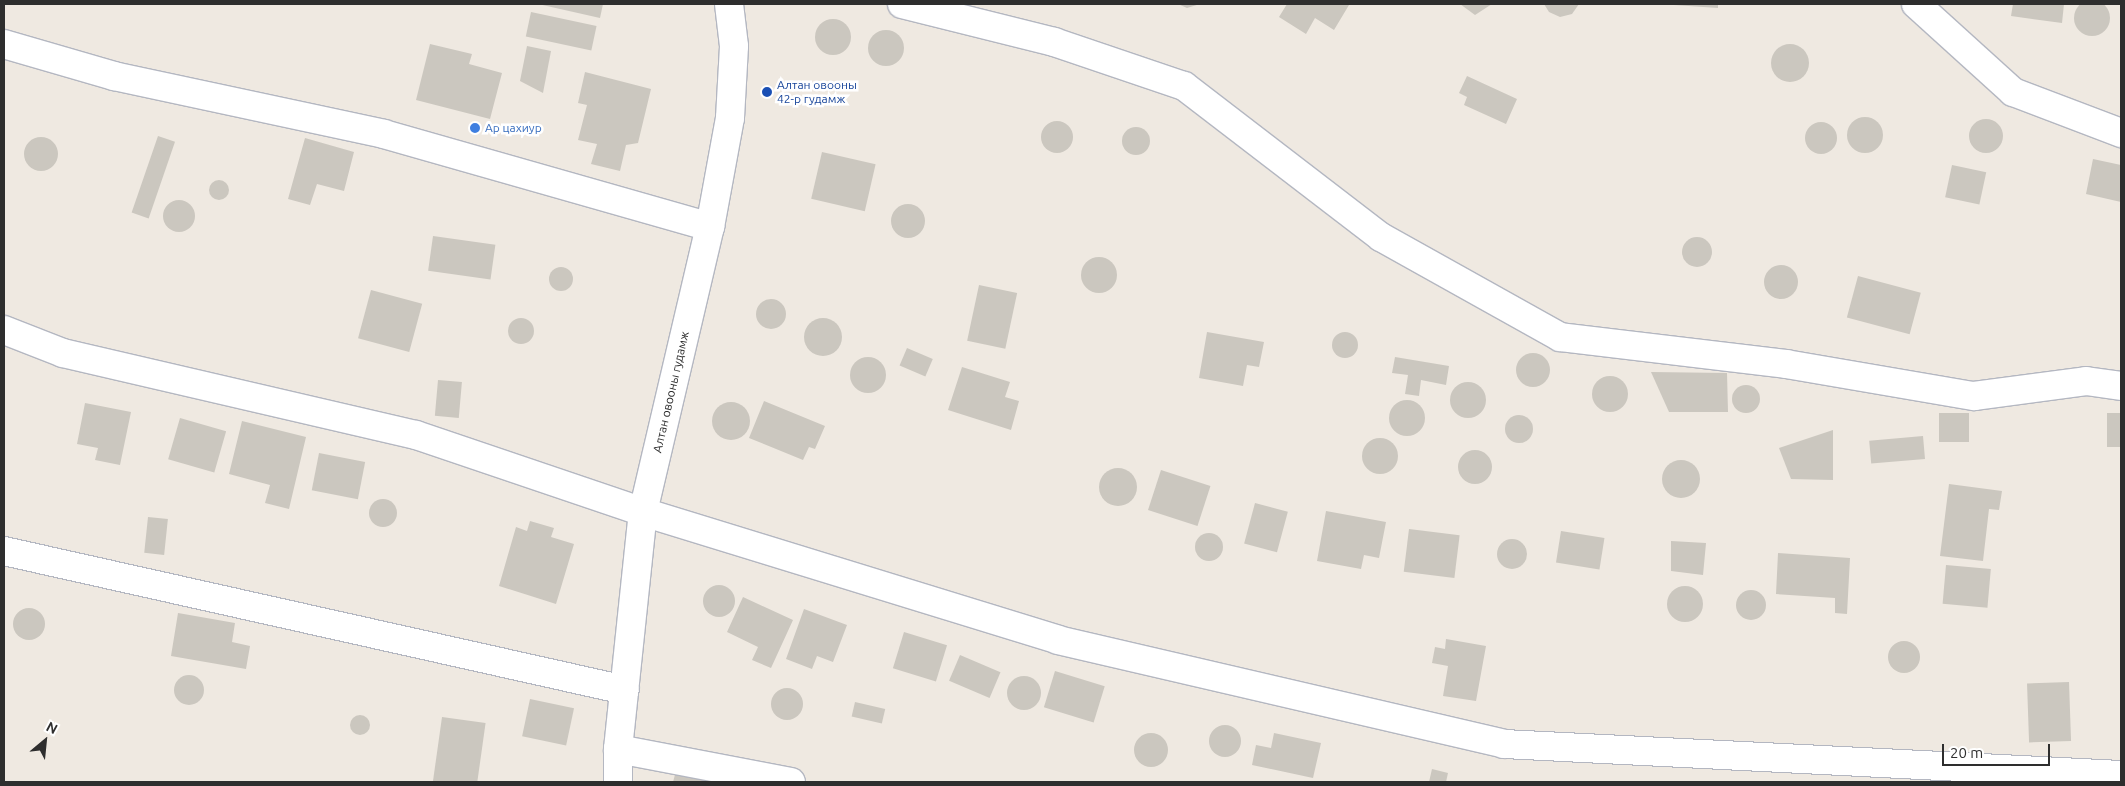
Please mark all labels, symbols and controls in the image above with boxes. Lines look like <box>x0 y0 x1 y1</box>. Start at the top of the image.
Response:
place label: Алтан овооны 42-р гудамж <box>777 78 857 106</box>
marker: Алтан овооны 42-р гудамж <box>761 86 773 98</box>
place label: Ар цахиур <box>485 121 542 135</box>
marker: Ар цахиур <box>469 122 481 134</box>
street label: Алтан овооны гудамж <box>650 330 692 454</box>
north arrow <box>20 716 70 766</box>
text: N <box>44 718 60 737</box>
scale bar <box>1945 734 2052 766</box>
text: 20 m <box>1950 744 1983 761</box>

